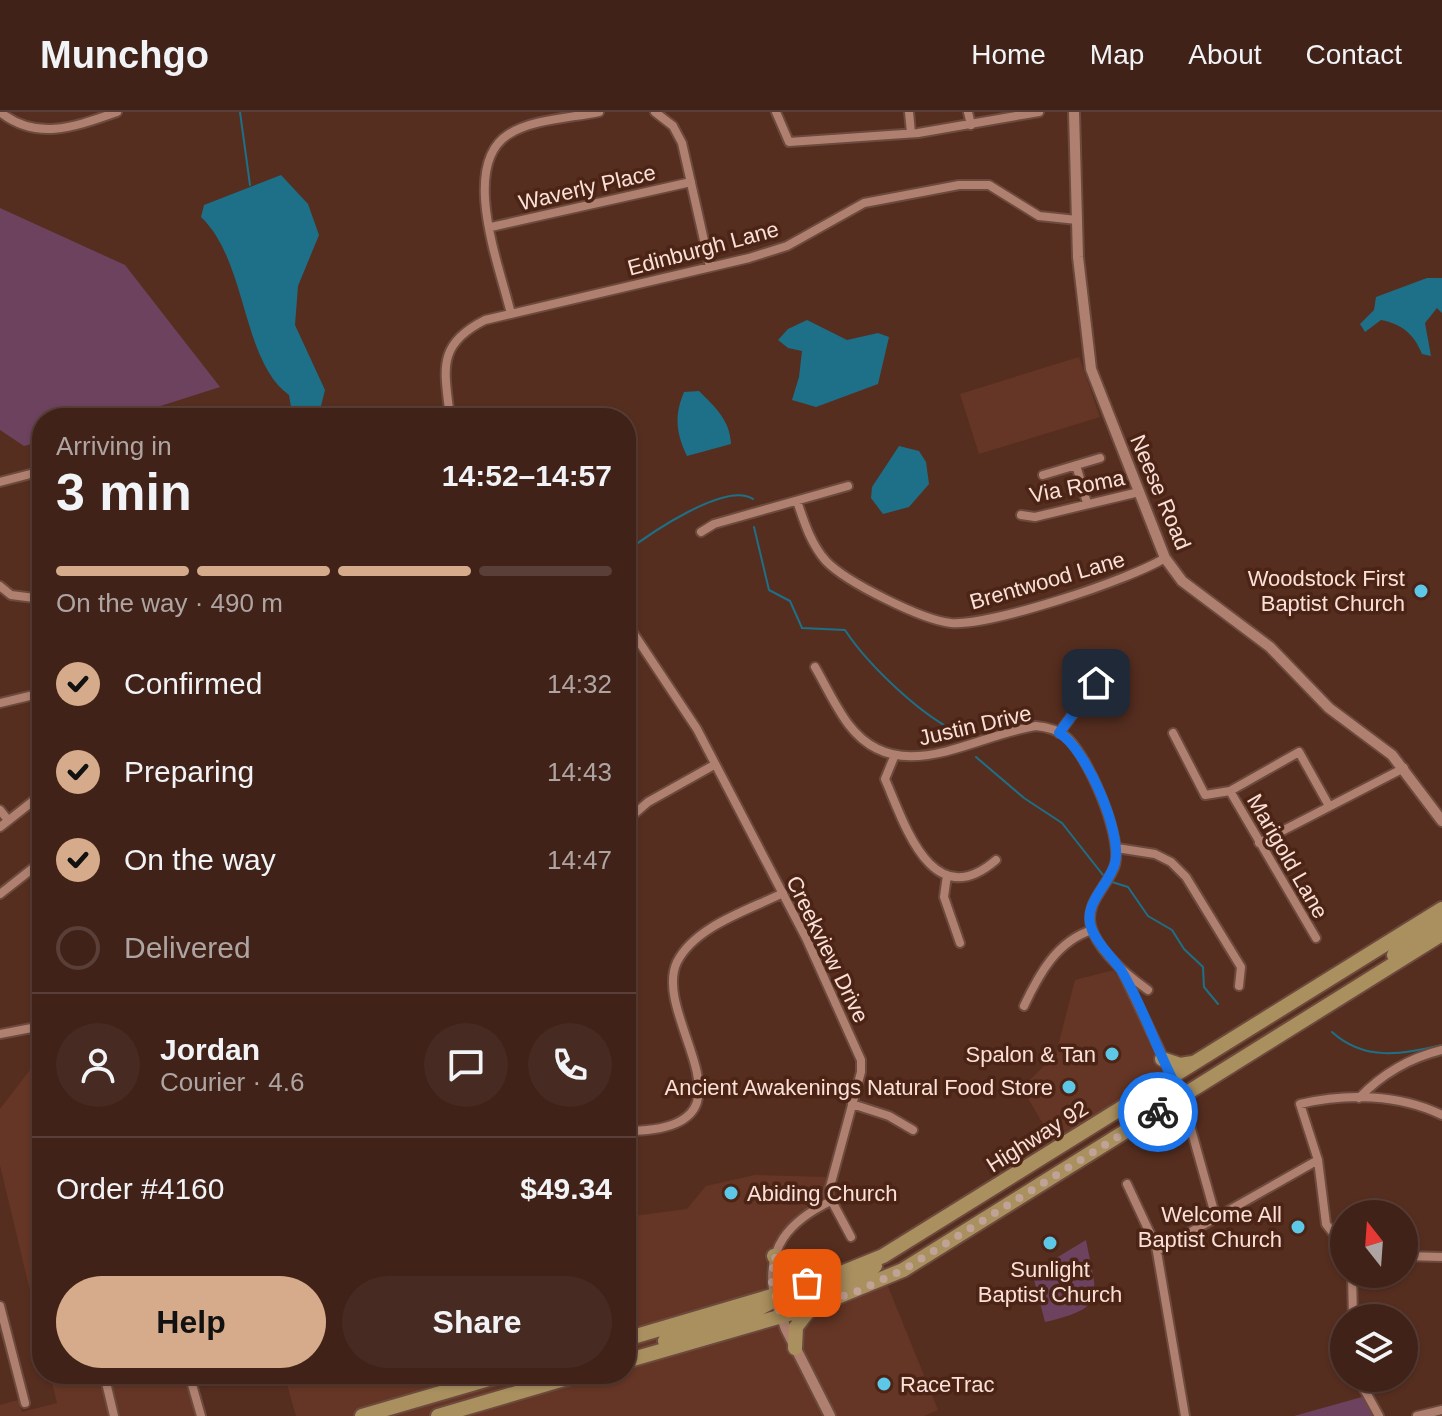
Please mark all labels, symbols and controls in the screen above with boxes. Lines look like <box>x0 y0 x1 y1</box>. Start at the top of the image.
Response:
text: Munchgo <box>40 34 209 76</box>
text: Home <box>971 39 1046 70</box>
text: Map <box>1090 39 1144 70</box>
text: About <box>1188 39 1262 70</box>
text: Contact <box>1306 39 1402 70</box>
street label: Waverly Place <box>516 160 658 215</box>
street label: Edinburgh Lane <box>625 216 781 281</box>
text: Arriving in <box>56 431 172 461</box>
street label: Neese Road <box>1125 431 1196 553</box>
text: 14:52–14:57 <box>442 459 612 492</box>
text: 3 min <box>56 463 192 521</box>
street label: Via Roma <box>1027 465 1127 508</box>
street label: Brentwood Lane <box>967 546 1128 615</box>
place label: Woodstock First Baptist Church <box>1248 566 1405 616</box>
marker: Woodstock First Baptist Church <box>1412 582 1430 600</box>
text: On the way · 490 m <box>56 588 283 618</box>
pin <box>1062 649 1130 717</box>
icon: home <box>1074 661 1118 705</box>
icon: check <box>56 662 100 706</box>
text: Confirmed <box>124 667 262 700</box>
text: 14:32 <box>547 669 612 699</box>
street label: Justin Drive <box>916 700 1034 751</box>
icon: check <box>56 750 100 794</box>
text: Preparing <box>124 755 254 788</box>
text: 14:43 <box>547 757 612 787</box>
street label: Marigold Lane <box>1242 790 1333 923</box>
icon: check <box>56 838 100 882</box>
text: On the way <box>124 843 276 876</box>
text: 14:47 <box>547 845 612 875</box>
street label: Creekview Drive <box>781 872 874 1027</box>
text: Delivered <box>124 931 251 964</box>
button: person <box>56 1023 140 1107</box>
button: chat <box>424 1023 508 1107</box>
button: phone <box>528 1023 612 1107</box>
text: Jordan <box>160 1033 260 1066</box>
place label: Spalon & Tan <box>966 1042 1096 1067</box>
marker: Spalon & Tan <box>1103 1045 1121 1063</box>
text: Courier · 4.6 <box>160 1067 305 1097</box>
courier <box>1118 1072 1198 1152</box>
place label: Ancient Awakenings Natural Food Store <box>665 1075 1053 1100</box>
marker: Ancient Awakenings Natural Food Store <box>1060 1078 1078 1096</box>
icon: bike <box>1136 1090 1180 1134</box>
street label: Highway 92 <box>982 1095 1093 1177</box>
text: Order #4160 <box>56 1172 224 1205</box>
text: $49.34 <box>520 1172 612 1205</box>
place label: Abiding Church <box>747 1181 897 1206</box>
marker: Abiding Church <box>722 1184 740 1202</box>
north arrow <box>1330 1200 1418 1288</box>
map controls <box>1330 1200 1418 1392</box>
place label: Welcome All Baptist Church <box>1138 1202 1282 1252</box>
marker: Welcome All Baptist Church <box>1289 1218 1307 1236</box>
marker: Sunlight Baptist Church <box>1041 1234 1059 1252</box>
pin <box>773 1249 841 1317</box>
place label: Sunlight Baptist Church <box>978 1257 1122 1307</box>
icon: bag <box>785 1261 829 1305</box>
button: Help <box>56 1276 326 1368</box>
button: Share <box>342 1276 612 1368</box>
button: layers <box>1330 1304 1418 1392</box>
place label: RaceTrac <box>900 1372 995 1397</box>
marker: RaceTrac <box>875 1375 893 1393</box>

